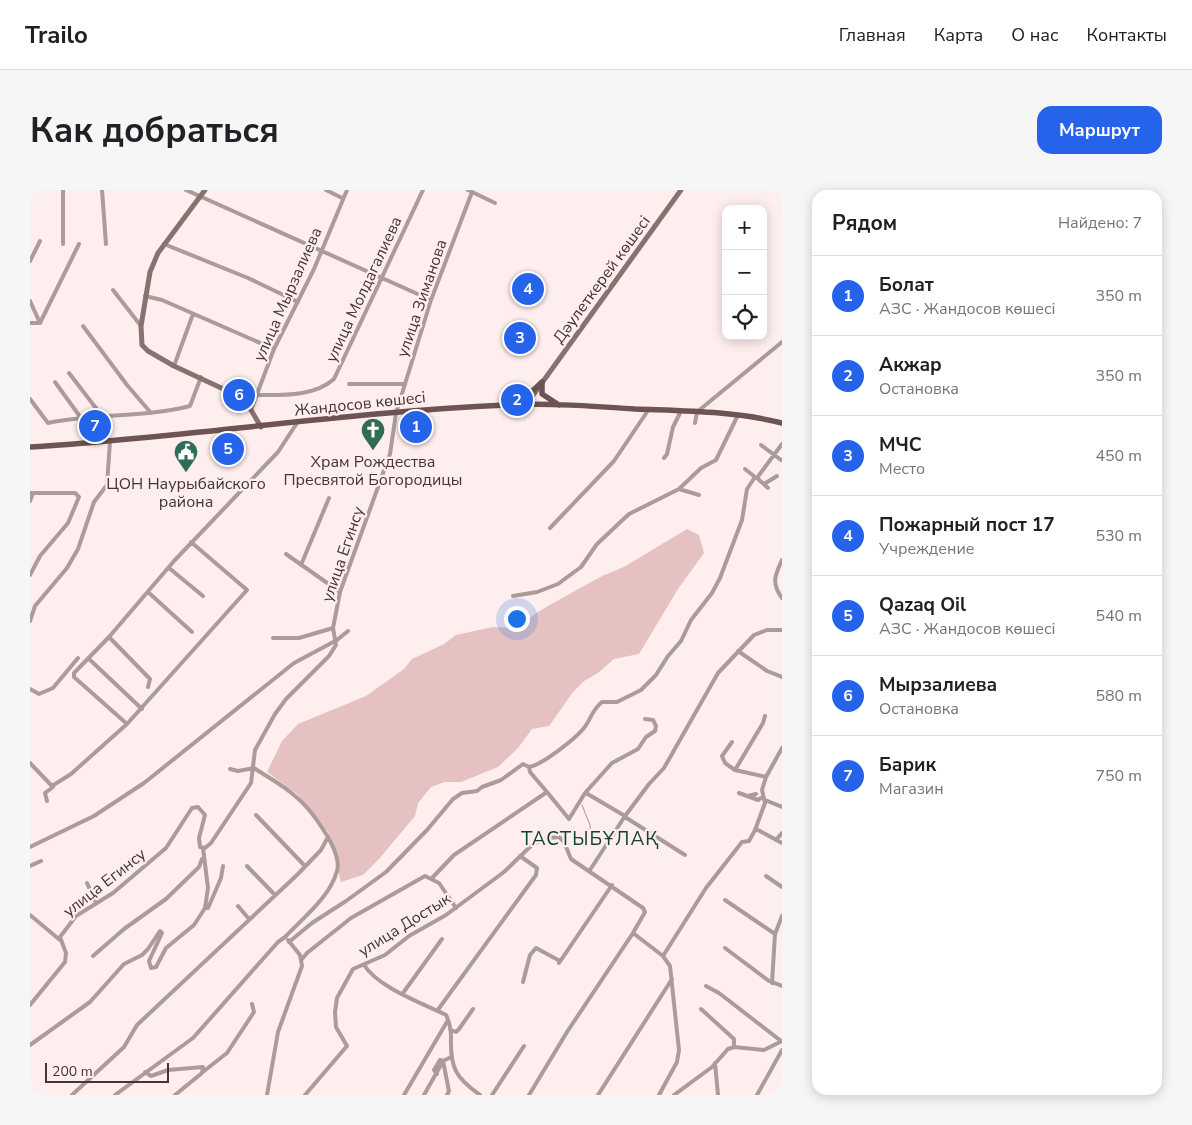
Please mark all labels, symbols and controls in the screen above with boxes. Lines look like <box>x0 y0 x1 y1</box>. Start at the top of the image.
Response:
text: Trailo <box>25 19 88 51</box>
text: Главная <box>839 23 906 47</box>
text: Карта <box>934 23 983 47</box>
text: О нас <box>1011 23 1059 47</box>
text: Контакты <box>1087 23 1167 47</box>
button: Маршрут <box>1037 106 1162 154</box>
text: Как добраться <box>30 107 279 154</box>
map controls <box>722 205 767 340</box>
button: + <box>722 205 767 250</box>
text: Рядом <box>832 209 897 237</box>
street label: Дәулеткерей көшесі <box>548 211 656 348</box>
text: Найдено: 7 <box>1058 212 1142 234</box>
street label: улица Молдагалиева <box>320 213 407 366</box>
street label: улица Мырзалиева <box>248 224 327 365</box>
street label: улица Зиманова <box>391 236 452 360</box>
button: − <box>722 250 767 295</box>
pin: 4 <box>512 270 544 308</box>
text: Болат <box>879 272 934 298</box>
text: 1 <box>843 285 853 307</box>
text: 350 m <box>1095 285 1142 307</box>
button: locate <box>722 295 767 340</box>
text: АЗС · Жандосов көшесі <box>879 298 1055 320</box>
pin: 3 <box>504 319 536 357</box>
text: Акжар <box>879 352 942 378</box>
text: 2 <box>843 365 853 387</box>
text: 350 m <box>1095 365 1142 387</box>
pin: 6 <box>223 376 255 414</box>
text: Остановка <box>879 378 959 400</box>
pin: 2 <box>501 381 533 419</box>
street label: Жандосов көшесі <box>293 386 427 422</box>
pin: 7 <box>79 407 111 445</box>
pin: 1 <box>400 408 432 446</box>
church icon: Храм Рождества Пресвятой Богородицы <box>360 417 386 451</box>
pin: 5 <box>212 430 244 468</box>
text: МЧС <box>879 432 922 458</box>
public building icon: ЦОН Наурыбайского района <box>173 439 199 473</box>
text: 3 <box>843 445 853 467</box>
text: 450 m <box>1095 445 1142 467</box>
place label: Храм Рождества Пресвятой Богородицы <box>283 451 463 491</box>
text: Место <box>879 458 925 480</box>
place label: ЦОН Наурыбайского района <box>106 473 266 513</box>
street label: улица Егинсу <box>316 503 370 605</box>
text: Пожарный пост 17 <box>879 512 1055 538</box>
text: 4 <box>843 525 853 547</box>
text: 530 m <box>1095 525 1142 547</box>
text: Учреждение <box>879 538 974 560</box>
text: Qazaq Oil <box>879 592 966 618</box>
text: 5 <box>843 605 853 627</box>
text: 540 m <box>1095 605 1142 627</box>
your location <box>504 606 530 632</box>
text: АЗС · Жандосов көшесі <box>879 618 1055 640</box>
text: Мырзалиева <box>879 672 997 698</box>
text: 6 <box>843 685 853 707</box>
text: 580 m <box>1095 685 1142 707</box>
text: Остановка <box>879 698 959 720</box>
text: Барик <box>879 752 936 778</box>
text: 7 <box>843 765 853 787</box>
text: 750 m <box>1095 765 1142 787</box>
text: Магазин <box>879 778 944 800</box>
district label: ТАСТЫБҰЛАҚ <box>521 826 659 852</box>
street label: улица Егинсу <box>59 843 151 922</box>
street label: улица Достык <box>354 887 455 962</box>
scale bar <box>45 1060 169 1083</box>
text: 200 m <box>52 1062 93 1081</box>

